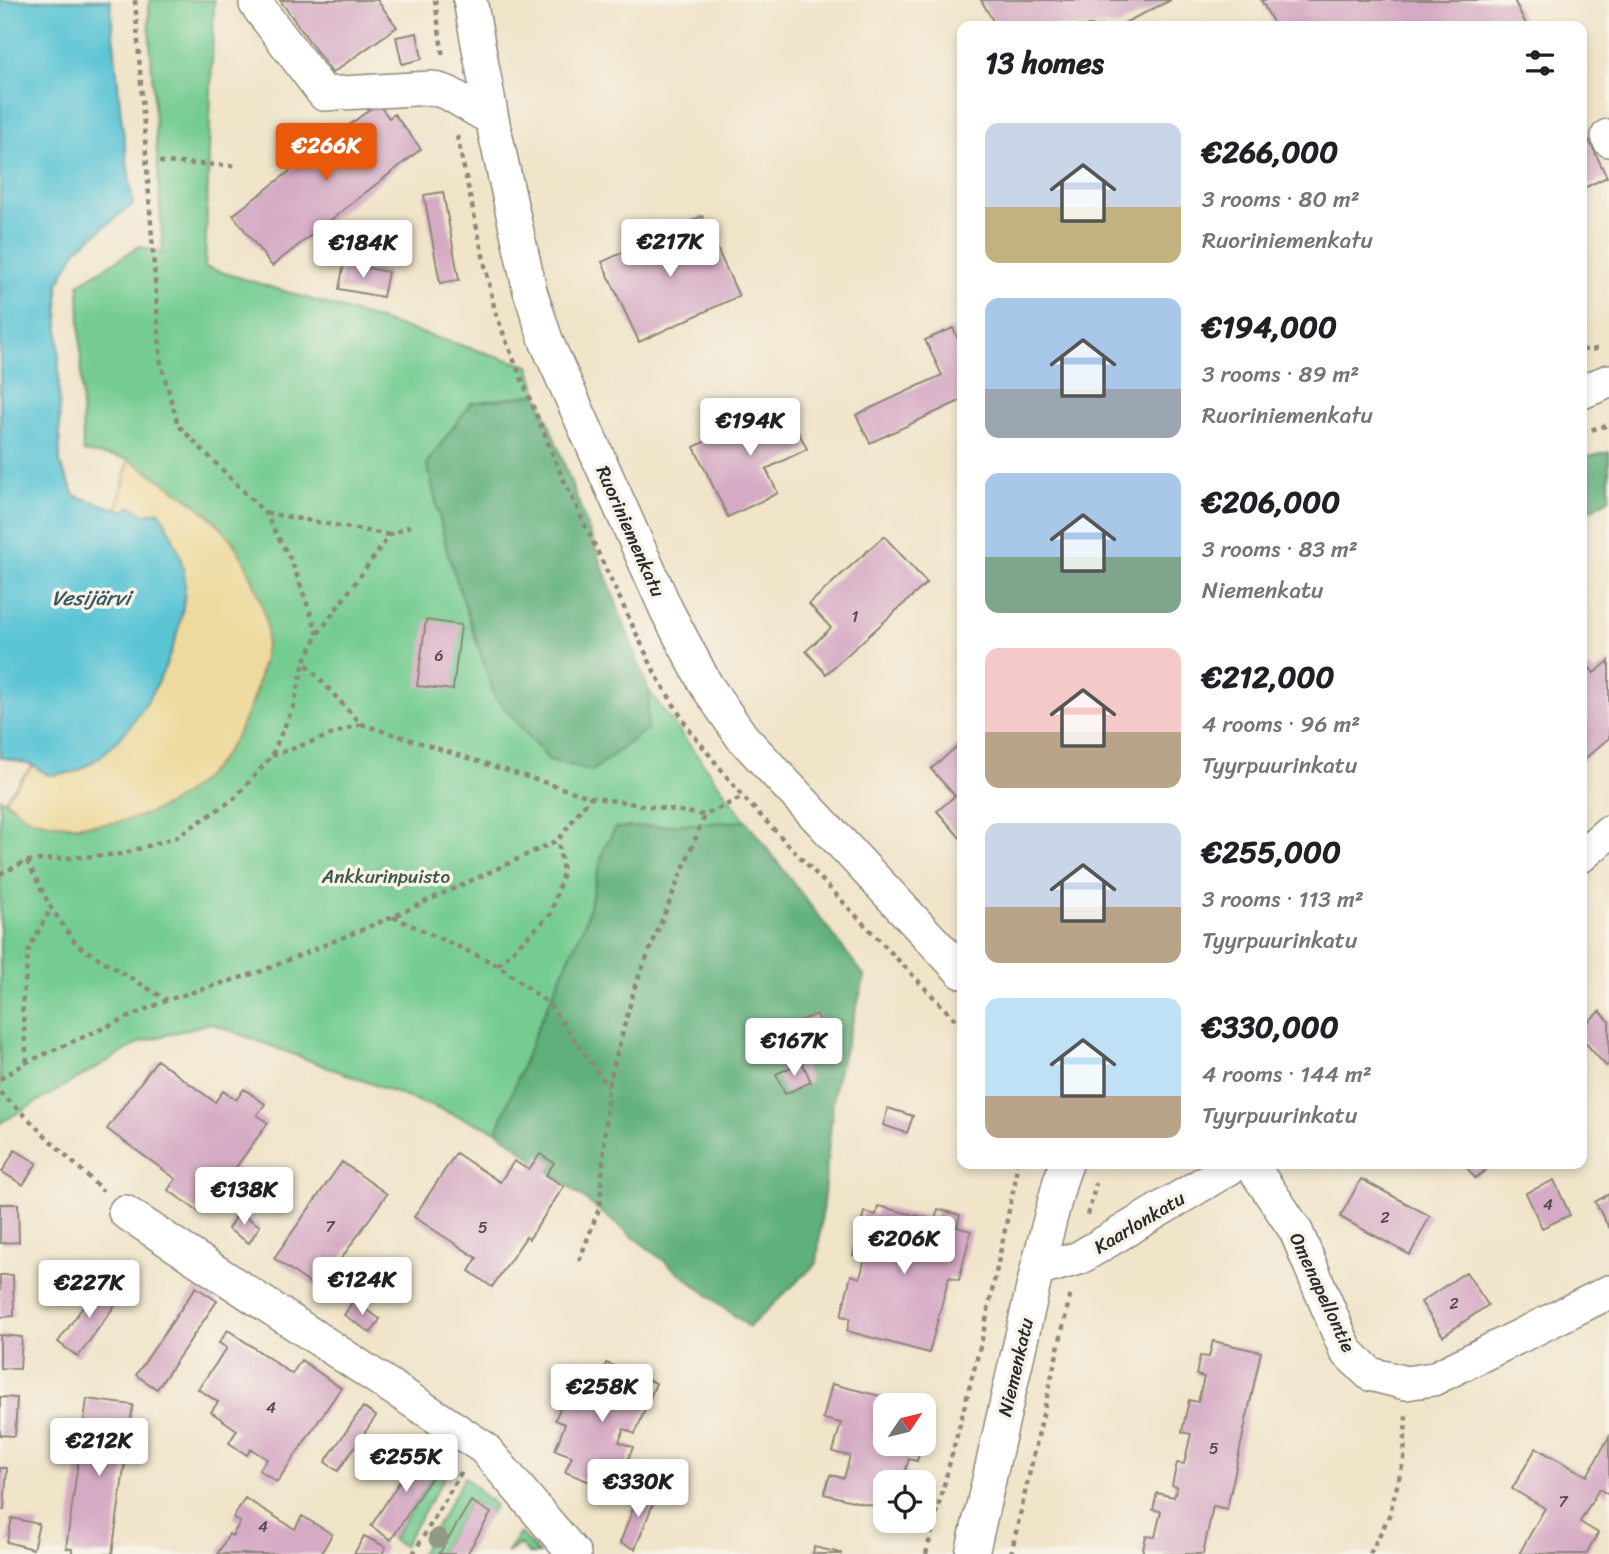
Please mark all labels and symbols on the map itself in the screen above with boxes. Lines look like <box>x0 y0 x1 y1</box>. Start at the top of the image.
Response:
pin: €266K <box>277 124 375 183</box>
pin: €217K <box>621 219 719 279</box>
pin: €184K <box>314 220 412 280</box>
pin: €194K <box>701 398 799 458</box>
street label: Ruoriniemenkatu <box>587 460 674 602</box>
water label: Vesijärvi <box>52 579 134 617</box>
house number: 1 <box>852 602 859 631</box>
house number: 6 <box>434 641 444 670</box>
park label: Ankkurinpuisto <box>321 860 451 893</box>
pin: €167K <box>745 1018 843 1078</box>
pin: €138K <box>195 1168 293 1227</box>
street label: Kaarlonkatu <box>1087 1182 1191 1263</box>
house number: 4 <box>1543 1190 1553 1219</box>
house number: 2 <box>1380 1203 1390 1232</box>
house number: 7 <box>325 1212 335 1241</box>
house number: 5 <box>478 1213 488 1242</box>
pin: €206K <box>855 1216 953 1276</box>
street label: Omenapellontie <box>1280 1227 1365 1358</box>
pin: €124K <box>313 1258 411 1317</box>
pin: €227K <box>40 1260 138 1320</box>
house number: 2 <box>1449 1289 1459 1318</box>
street label: Niemenkatu <box>988 1315 1043 1420</box>
pin: €258K <box>553 1364 651 1424</box>
house number: 4 <box>266 1393 276 1422</box>
north arrow <box>873 1393 936 1456</box>
pin: €212K <box>50 1418 148 1478</box>
pin: €255K <box>357 1434 455 1494</box>
house number: 5 <box>1209 1434 1219 1463</box>
pin: €330K <box>589 1460 687 1519</box>
house number: 7 <box>1558 1487 1568 1516</box>
house number: 4 <box>258 1512 268 1541</box>

